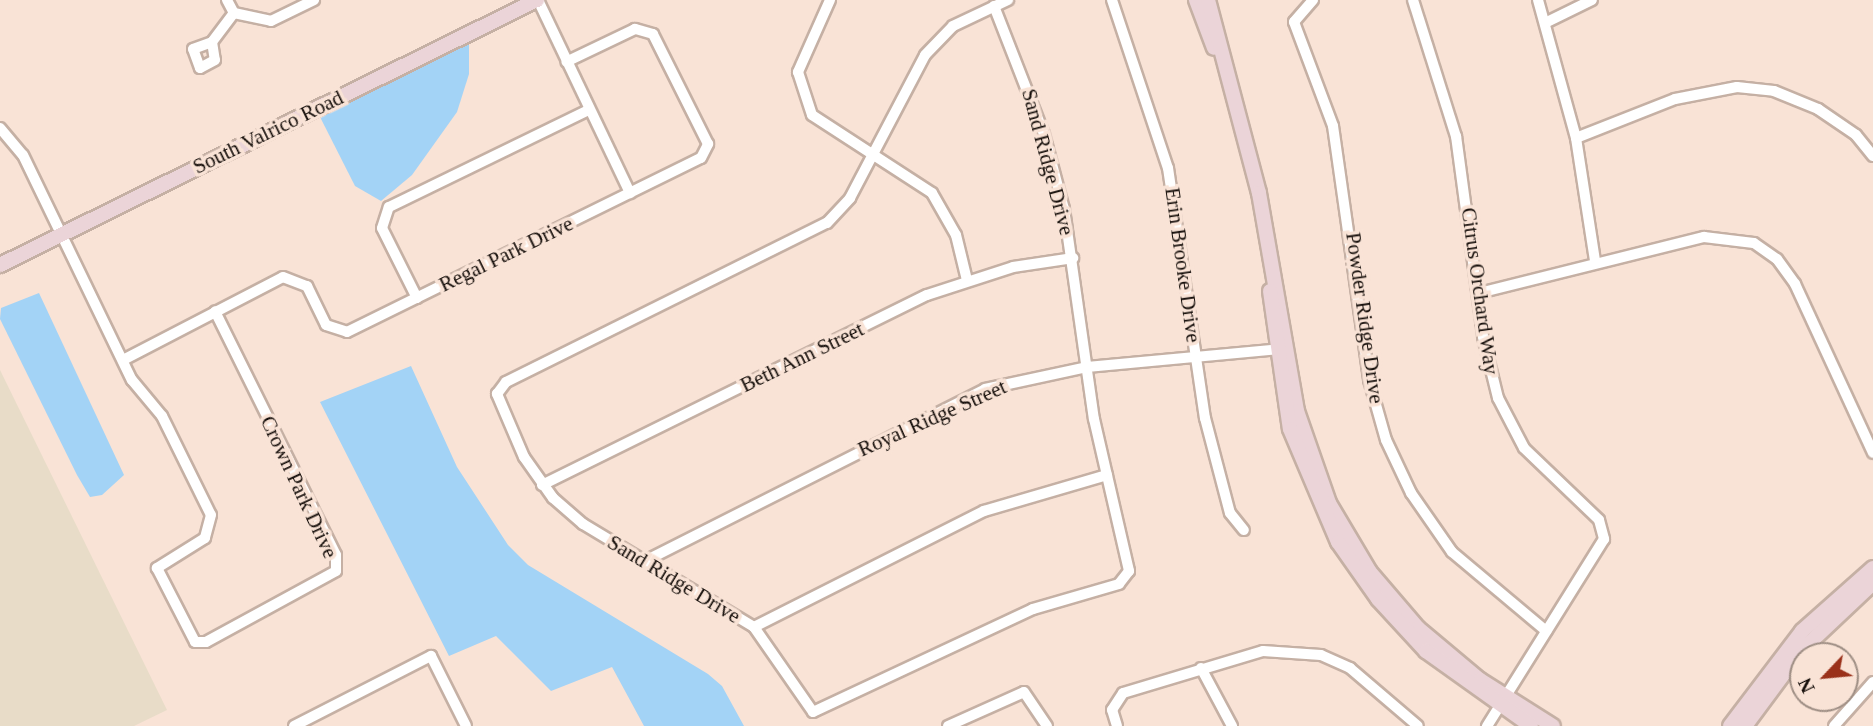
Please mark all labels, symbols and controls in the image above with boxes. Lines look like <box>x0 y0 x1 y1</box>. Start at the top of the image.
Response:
street label: South Valrico Road <box>189 85 347 179</box>
street label: Sand Ridge Drive <box>1016 86 1080 238</box>
street label: Erin Brooke Drive <box>1160 186 1206 344</box>
street label: Citrus Orchard Way <box>1456 206 1504 376</box>
street label: Regal Park Drive <box>435 211 577 297</box>
street label: Powder Ridge Drive <box>1341 231 1389 405</box>
street label: Beth Ann Street <box>736 316 868 398</box>
street label: Royal Ridge Street <box>854 374 1010 462</box>
street label: Crown Park Drive <box>255 412 343 562</box>
street label: Sand Ridge Drive <box>603 529 745 629</box>
north arrow <box>1789 642 1859 712</box>
text: N <box>1794 675 1819 696</box>

